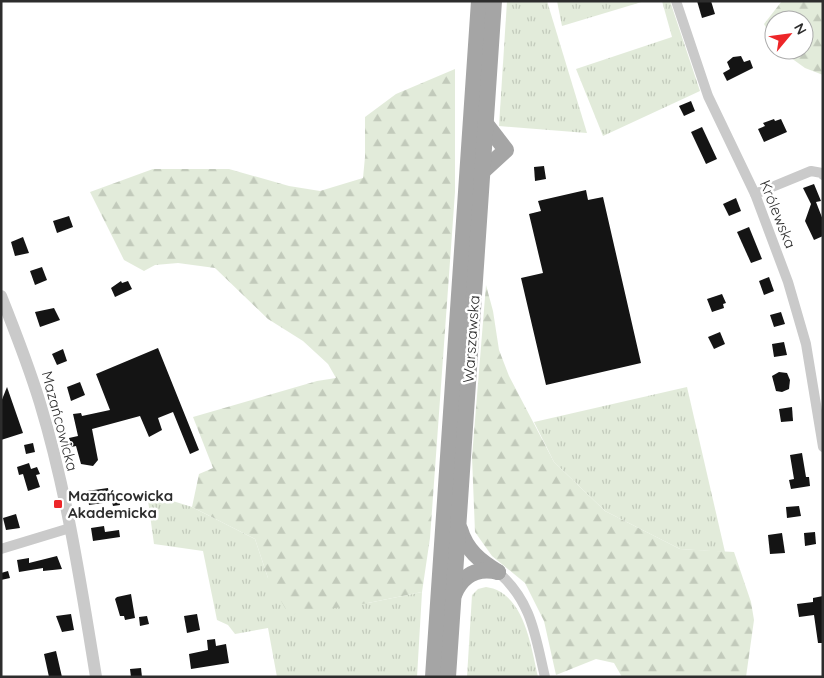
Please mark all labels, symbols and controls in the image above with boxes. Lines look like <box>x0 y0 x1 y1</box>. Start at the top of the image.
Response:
north arrow <box>764 10 814 60</box>
text: N <box>790 20 811 38</box>
street label: Królewska <box>756 177 800 251</box>
street label: Warszawska <box>458 295 484 383</box>
street label: Mazańcowicka <box>38 369 82 473</box>
place label: Mazańcowicka Akademicka <box>68 486 173 522</box>
marker: Mazańcowicka Akademicka <box>52 498 64 510</box>

